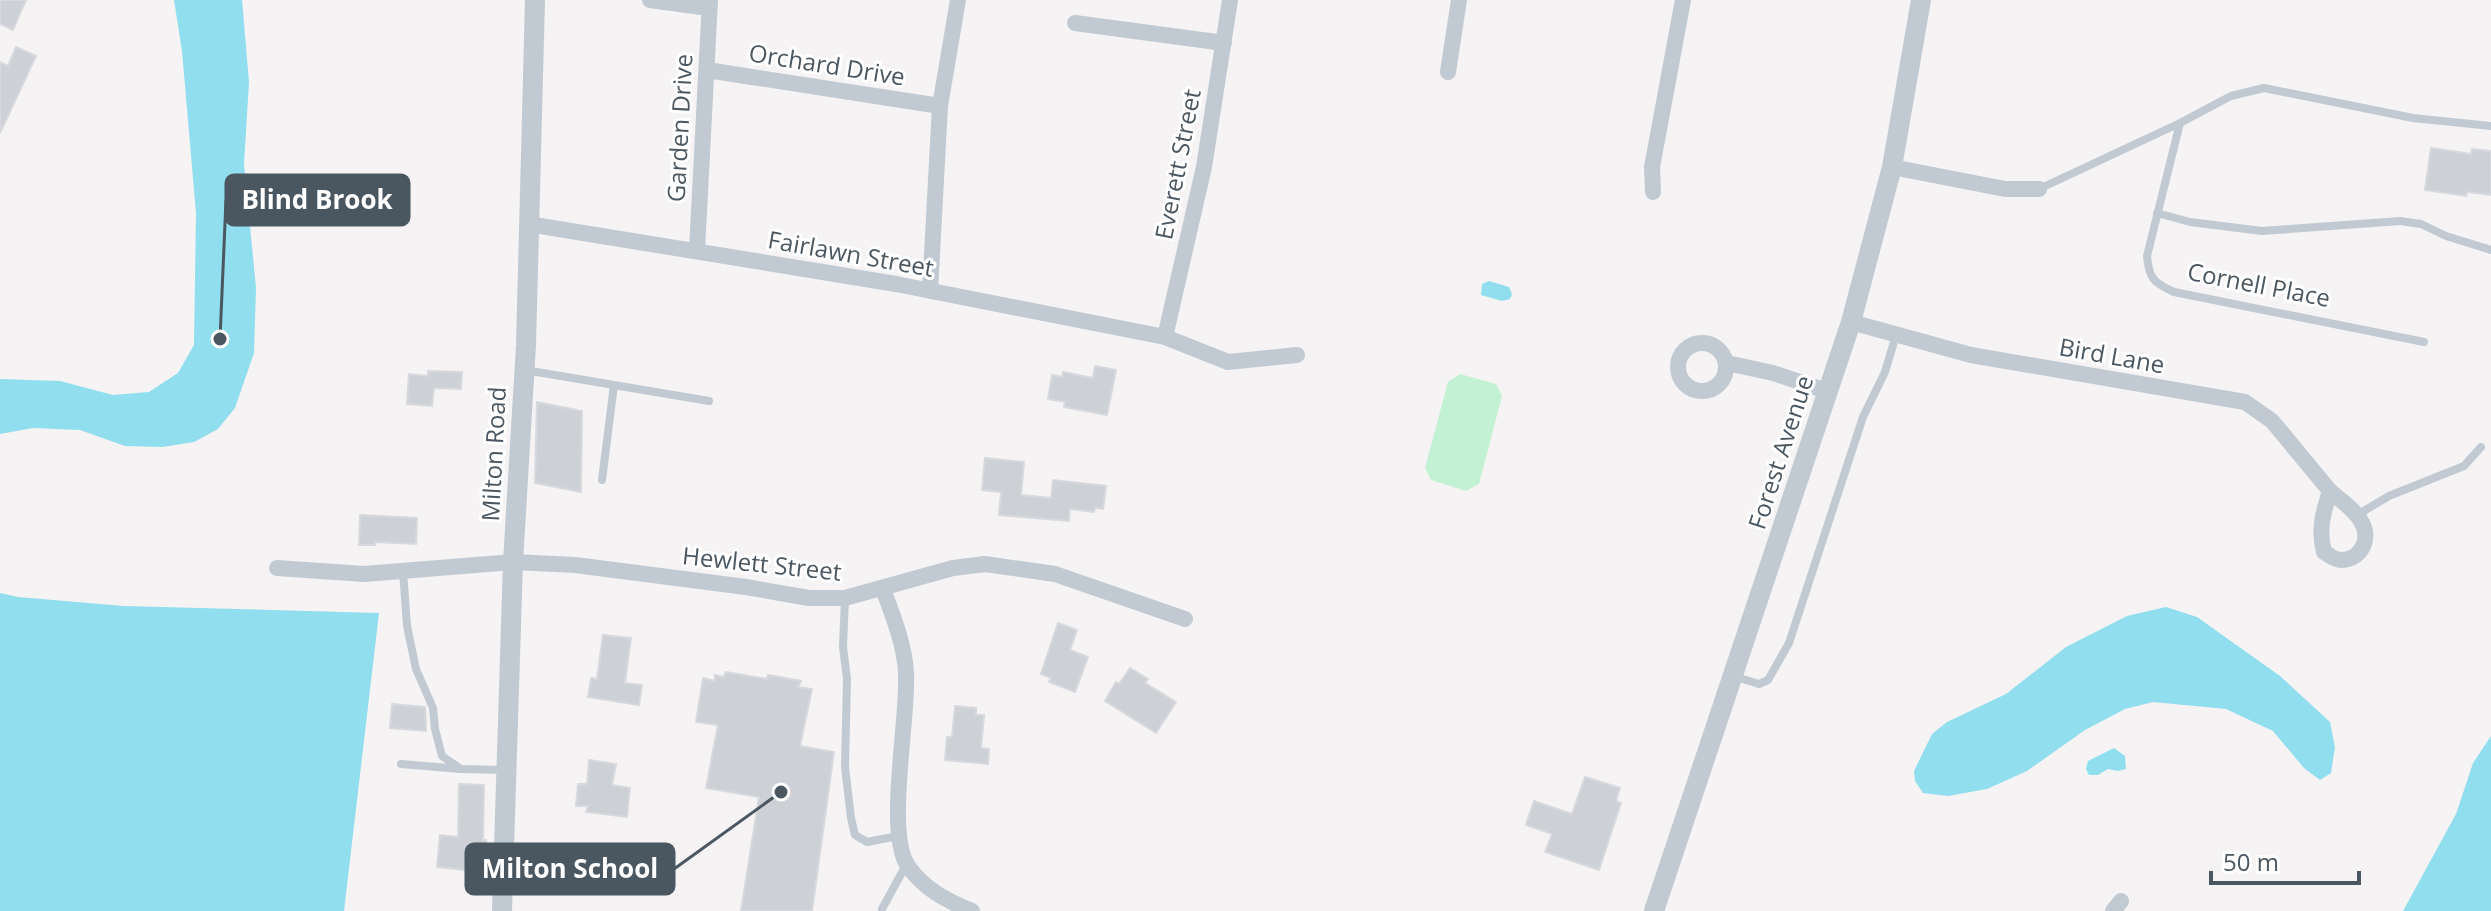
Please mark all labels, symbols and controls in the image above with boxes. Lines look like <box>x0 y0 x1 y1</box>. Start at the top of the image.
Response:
street label: Orchard Drive <box>747 35 907 93</box>
street label: Garden Drive <box>659 53 699 203</box>
street label: Everett Street <box>1146 86 1208 242</box>
callout: Blind Brook <box>226 175 409 225</box>
text: Blind Brook <box>241 181 393 217</box>
street label: Fairlawn Street <box>766 222 936 284</box>
street label: Cornell Place <box>2185 254 2333 314</box>
street label: Bird Lane <box>2057 330 2167 380</box>
street label: Forest Avenue <box>1740 371 1820 533</box>
street label: Milton Road <box>473 386 513 522</box>
street label: Hewlett Street <box>681 538 843 588</box>
scale bar <box>2211 835 2359 885</box>
callout: Milton School <box>466 844 674 894</box>
text: 50 m <box>2223 845 2279 878</box>
text: Milton School <box>482 850 658 886</box>

